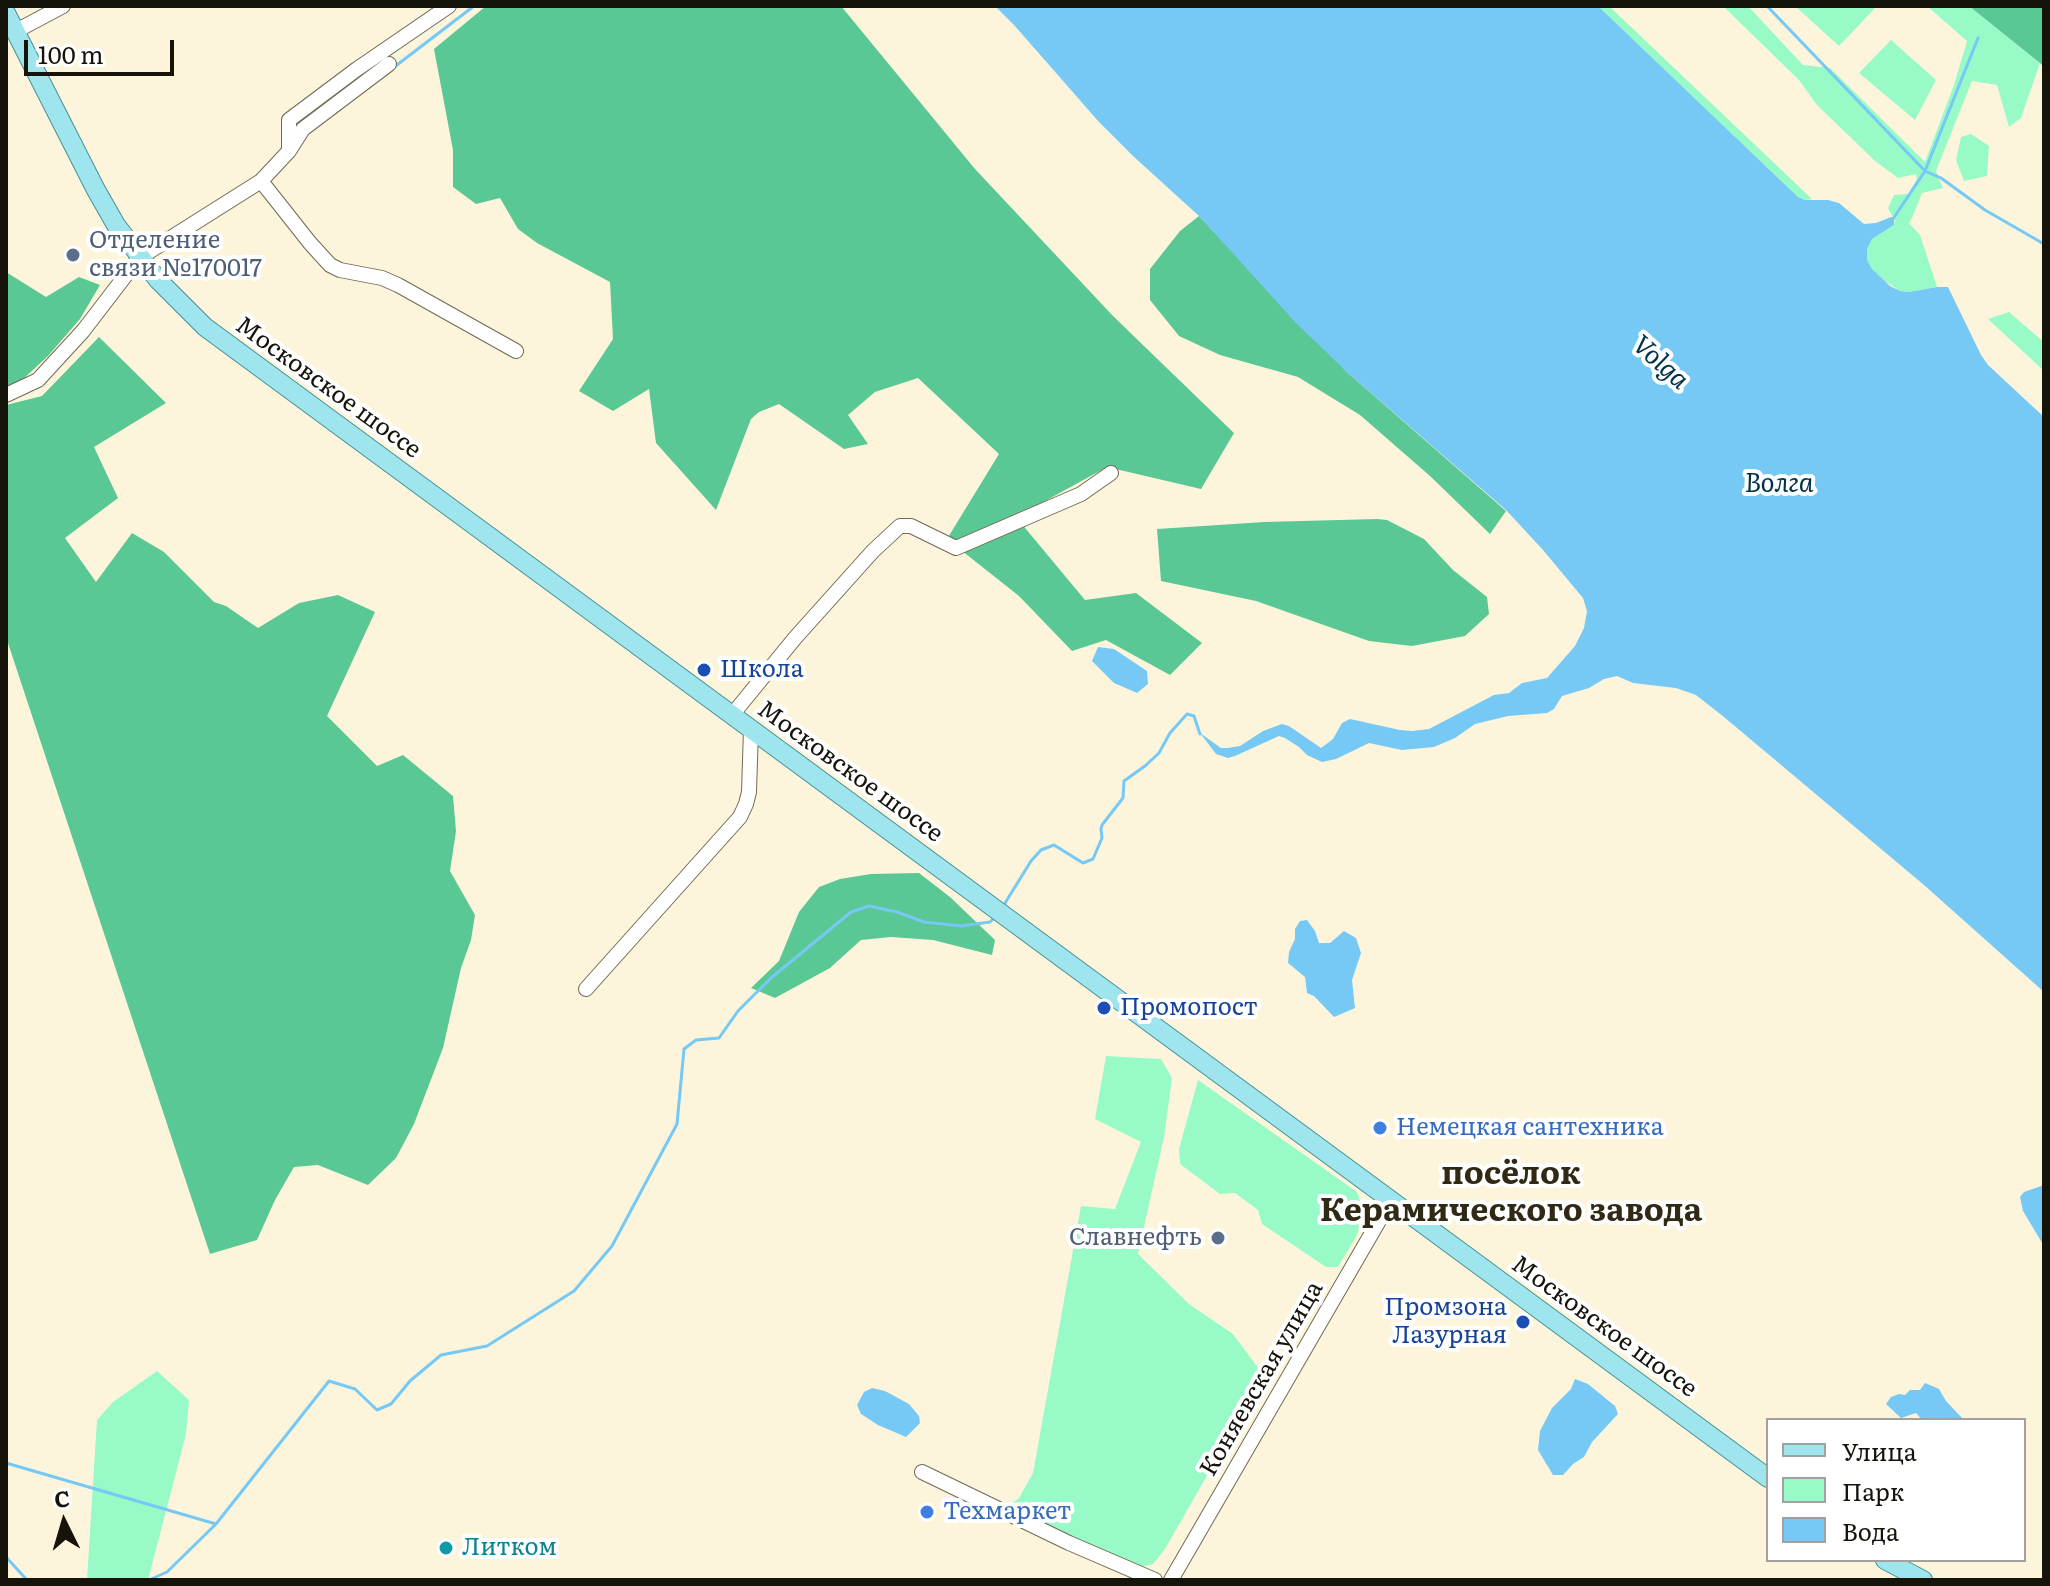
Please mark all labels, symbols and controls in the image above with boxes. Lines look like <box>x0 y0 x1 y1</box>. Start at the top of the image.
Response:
scale bar <box>28 24 178 74</box>
text: 100 m <box>38 36 104 71</box>
place label: Отделение связи №170017 <box>89 227 262 283</box>
marker: Отделение связи №170017 <box>64 246 82 264</box>
street label: Московское шоссе <box>230 311 426 465</box>
water label: Volga <box>1625 330 1695 396</box>
water label: Волга <box>1744 468 1814 500</box>
place label: Школа <box>720 656 804 684</box>
marker: Школа <box>695 661 713 679</box>
street label: Московское шоссе <box>752 695 948 849</box>
place label: Промопост <box>1120 994 1258 1022</box>
marker: Промопост <box>1095 999 1113 1017</box>
place label: Немецкая сантехника <box>1396 1114 1664 1142</box>
marker: Немецкая сантехника <box>1371 1119 1389 1137</box>
district label: посёлок Керамического завода <box>1320 1156 1702 1231</box>
place label: Славнефть <box>1069 1224 1202 1252</box>
marker: Славнефть <box>1209 1229 1227 1247</box>
street label: Московское шоссе <box>1506 1250 1702 1404</box>
street label: Коняевская улица <box>1194 1276 1330 1482</box>
place label: Промзона Лазурная <box>1384 1294 1507 1350</box>
marker: Промзона Лазурная <box>1514 1313 1532 1331</box>
legend <box>1766 1418 2026 1562</box>
text: Улица <box>1842 1433 1917 1468</box>
text: Парк <box>1842 1473 1904 1508</box>
text: С <box>53 1480 71 1515</box>
north arrow <box>24 1482 104 1562</box>
place label: Техмаркет <box>943 1498 1071 1526</box>
marker: Техмаркет <box>918 1503 936 1521</box>
text: Вода <box>1842 1513 1899 1548</box>
place label: Литком <box>462 1534 557 1562</box>
marker: Литком <box>437 1539 455 1557</box>

